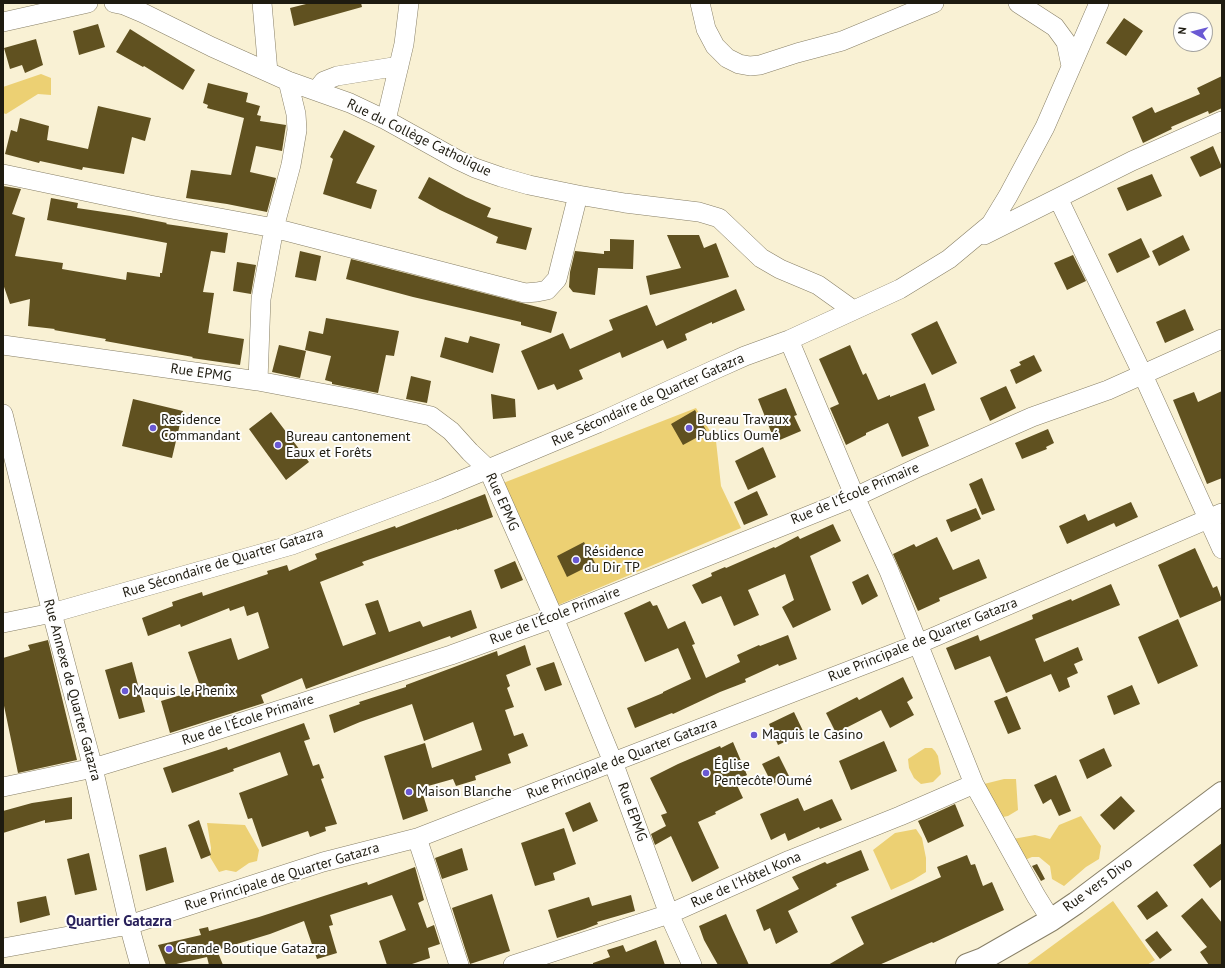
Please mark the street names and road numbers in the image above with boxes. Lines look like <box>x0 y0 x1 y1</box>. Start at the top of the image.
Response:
street label: Rue du Collège Catholique <box>344 96 494 180</box>
street label: Rue Sécondaire de Quarter Gatazra <box>549 350 747 450</box>
street label: Rue EPMG <box>169 360 233 386</box>
street label: Rue de l'École Primaire <box>788 459 922 529</box>
street label: Rue EPMG <box>482 470 522 534</box>
street label: Rue Sécondaire de Quarter Gatazra <box>121 524 325 602</box>
street label: Rue de l'École Primaire <box>488 583 622 649</box>
street label: Rue Principale de Quarter Gatazra <box>826 594 1020 686</box>
street label: Rue Annexe de Quarter Gatazra <box>40 597 104 783</box>
street label: Rue de l'École Primaire <box>180 691 316 749</box>
street label: Rue Principale de Quarter Gatazra <box>524 715 720 803</box>
street label: Rue EPMG <box>614 780 650 844</box>
street label: Rue Principale de Quarter Gatazra <box>183 839 381 915</box>
street label: Rue de l'Hôtel Kona <box>688 848 804 912</box>
street label: Rue vers Divo <box>1060 854 1136 916</box>

